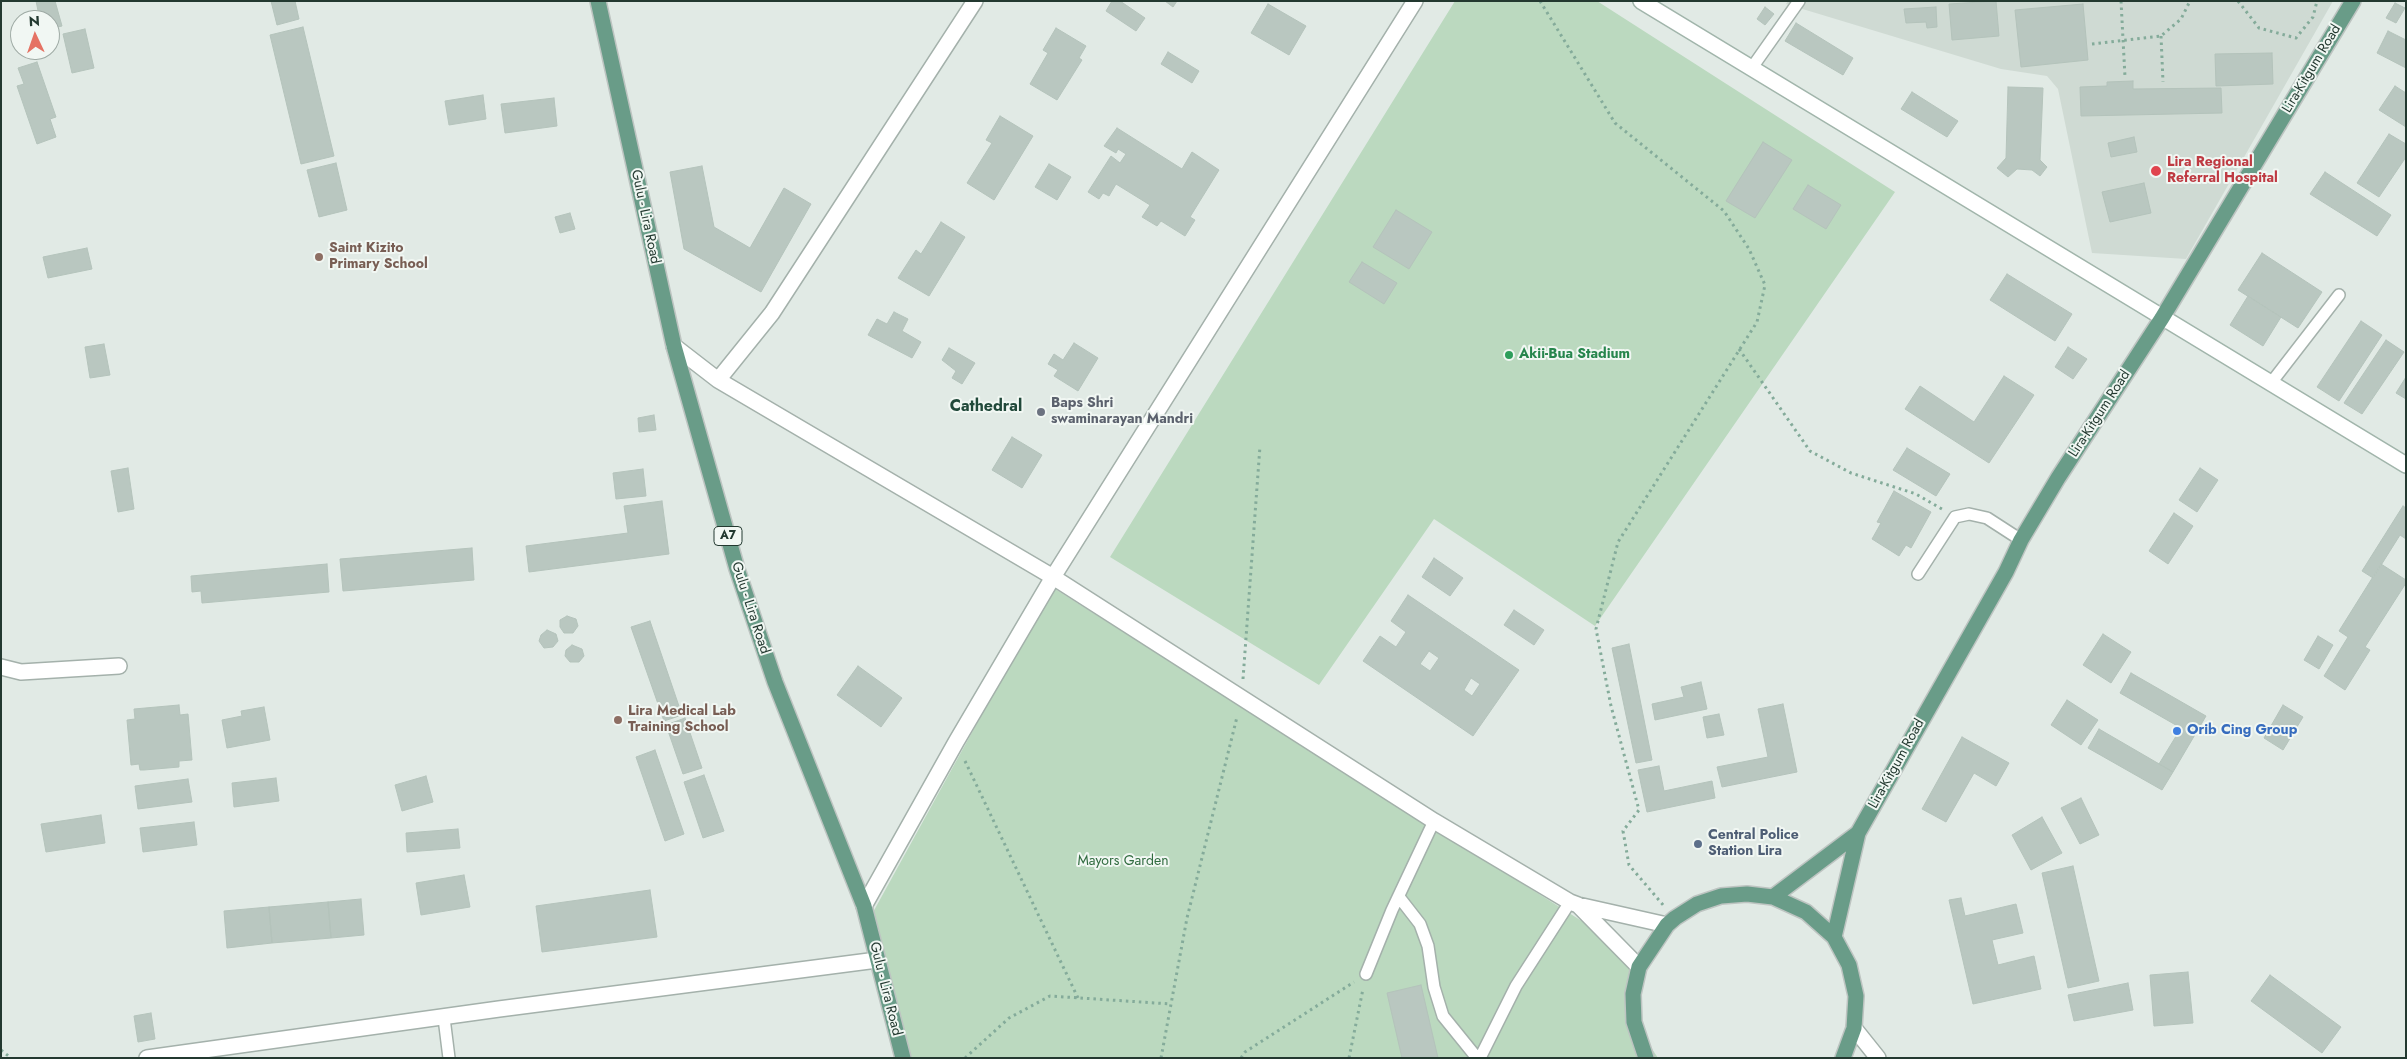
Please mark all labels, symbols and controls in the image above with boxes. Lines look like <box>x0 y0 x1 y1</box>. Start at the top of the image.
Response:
north arrow <box>10 10 60 60</box>
text: N <box>28 11 40 31</box>
street label: Lira-Kitgum Road <box>2279 22 2345 116</box>
place label: Lira Regional Referral Hospital <box>2167 155 2278 188</box>
marker: Lira Regional Referral Hospital <box>2149 164 2163 178</box>
street label: Gulu - Lira Road <box>627 168 663 266</box>
place label: Saint Kizito Primary School <box>329 241 428 274</box>
marker: Saint Kizito Primary School <box>313 251 325 263</box>
place label: Akii-Bua Stadium <box>1519 347 1630 363</box>
marker: Akii-Bua Stadium <box>1503 349 1515 361</box>
street label: Lira-Kitgum Road <box>2066 368 2134 460</box>
place label: Baps Shri swaminarayan Mandri <box>1051 396 1193 428</box>
district label: Cathedral <box>950 397 1022 417</box>
marker: Baps Shri swaminarayan Mandri <box>1035 406 1047 418</box>
road number: A7 <box>714 526 742 546</box>
street label: Gulu - Lira Road <box>727 560 773 656</box>
place label: Lira Medical Lab Training School <box>628 704 736 736</box>
marker: Lira Medical Lab Training School <box>612 714 624 726</box>
street label: Lira-Kitgum Road <box>1865 716 1929 812</box>
place label: Orib Cing Group <box>2187 723 2297 739</box>
marker: Orib Cing Group <box>2171 725 2183 737</box>
place label: Central Police Station Lira <box>1708 828 1799 860</box>
marker: Central Police Station Lira <box>1692 838 1704 850</box>
park label: Mayors Garden <box>1077 854 1169 870</box>
street label: Gulu - Lira Road <box>865 940 905 1038</box>

